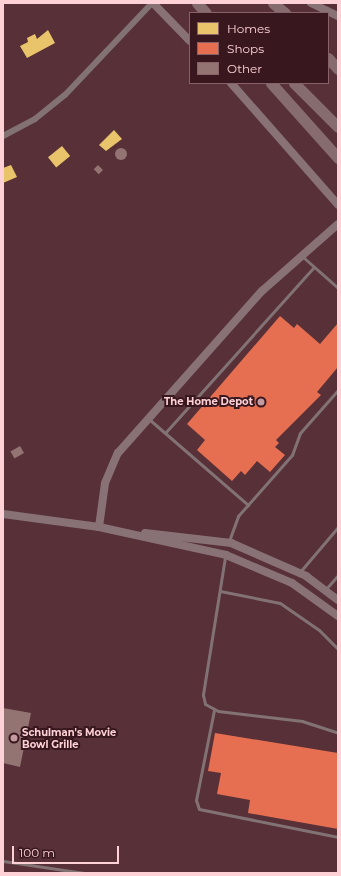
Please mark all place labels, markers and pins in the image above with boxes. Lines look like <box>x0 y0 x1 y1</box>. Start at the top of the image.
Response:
place label: The Home Depot <box>164 396 253 408</box>
marker: The Home Depot <box>256 397 266 407</box>
place label: Schulman's Movie Bowl Grille <box>22 726 116 750</box>
marker: Schulman's Movie Bowl Grille <box>9 733 19 743</box>

